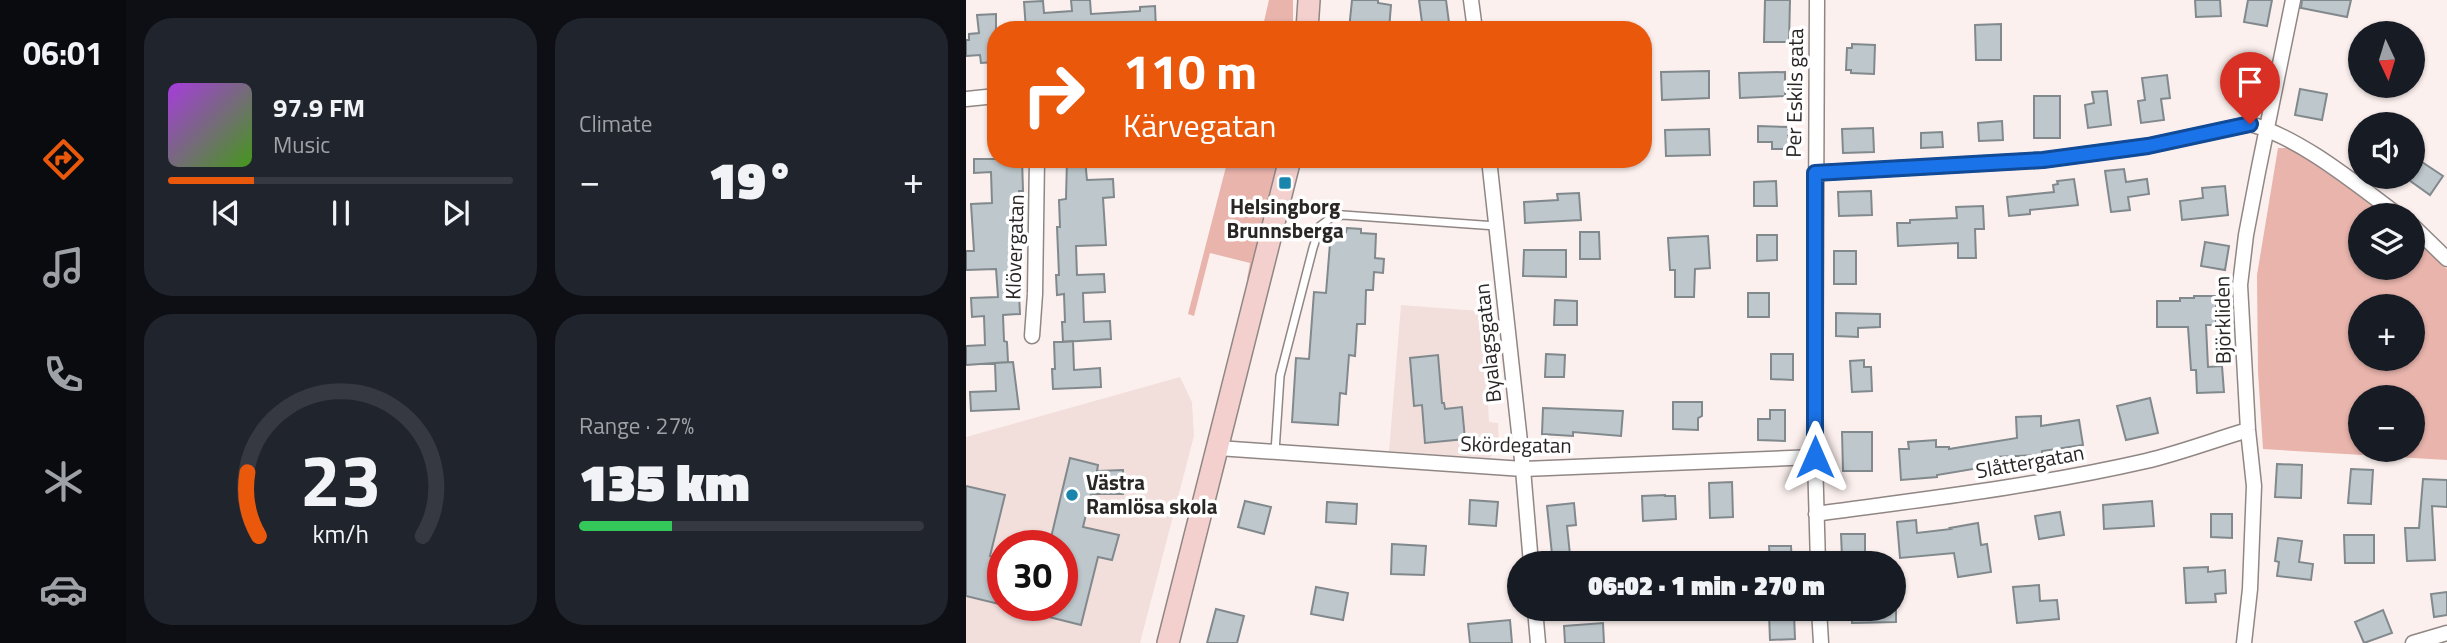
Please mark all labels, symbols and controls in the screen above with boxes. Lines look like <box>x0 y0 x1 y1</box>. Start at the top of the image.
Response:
north arrow <box>2348 21 2426 98</box>
map controls <box>2348 21 2425 462</box>
street label: Per Eskils gata <box>1777 28 1811 158</box>
text: 06:01 <box>23 29 103 77</box>
text: 110 m <box>1123 33 1257 108</box>
icon: right <box>1008 49 1099 140</box>
pin <box>2220 52 2280 124</box>
icon: arrive <box>2231 63 2269 101</box>
text: 97.9 FM <box>273 88 365 127</box>
text: Kärvegatan <box>1123 101 1277 149</box>
text: Climate <box>579 106 652 141</box>
button: sound <box>2348 112 2425 189</box>
text: Music <box>273 127 330 162</box>
icon: directions <box>39 135 88 184</box>
text: 19° <box>709 140 794 219</box>
text: − <box>579 151 600 209</box>
text: + <box>903 151 924 209</box>
marker: Helsingborg Brunnsberga <box>1277 175 1293 191</box>
place label: Helsingborg Brunnsberga <box>1226 190 1344 246</box>
icon: previous <box>207 194 245 232</box>
icon: pause <box>322 194 360 232</box>
icon: next <box>437 194 475 232</box>
street label: Klövergatan <box>996 194 1032 300</box>
button: layers <box>2348 203 2425 280</box>
icon: music <box>39 243 88 292</box>
street label: Björkliden <box>2205 276 2239 364</box>
street label: Byalagsgatan <box>1465 282 1509 404</box>
button: + <box>2348 294 2425 371</box>
icon: phone <box>39 350 88 399</box>
button: − <box>2348 385 2425 462</box>
text: Range · 27% <box>579 408 694 443</box>
position arrow <box>1778 420 1852 494</box>
text: 23 <box>300 424 381 534</box>
street label: Skördegatan <box>1460 427 1572 461</box>
street label: Slåttergatan <box>1973 436 2087 486</box>
text: 135 km <box>579 442 750 521</box>
icon: climate <box>39 457 88 506</box>
place label: Västra Ramlösa skola <box>1086 466 1218 522</box>
marker: Västra Ramlösa skola <box>1064 487 1080 503</box>
text: km/h <box>312 514 369 552</box>
speed limit sign: 30 <box>987 530 1078 621</box>
icon: car <box>39 565 88 614</box>
text: 06:02 · 1 min · 270 m <box>1588 566 1825 605</box>

